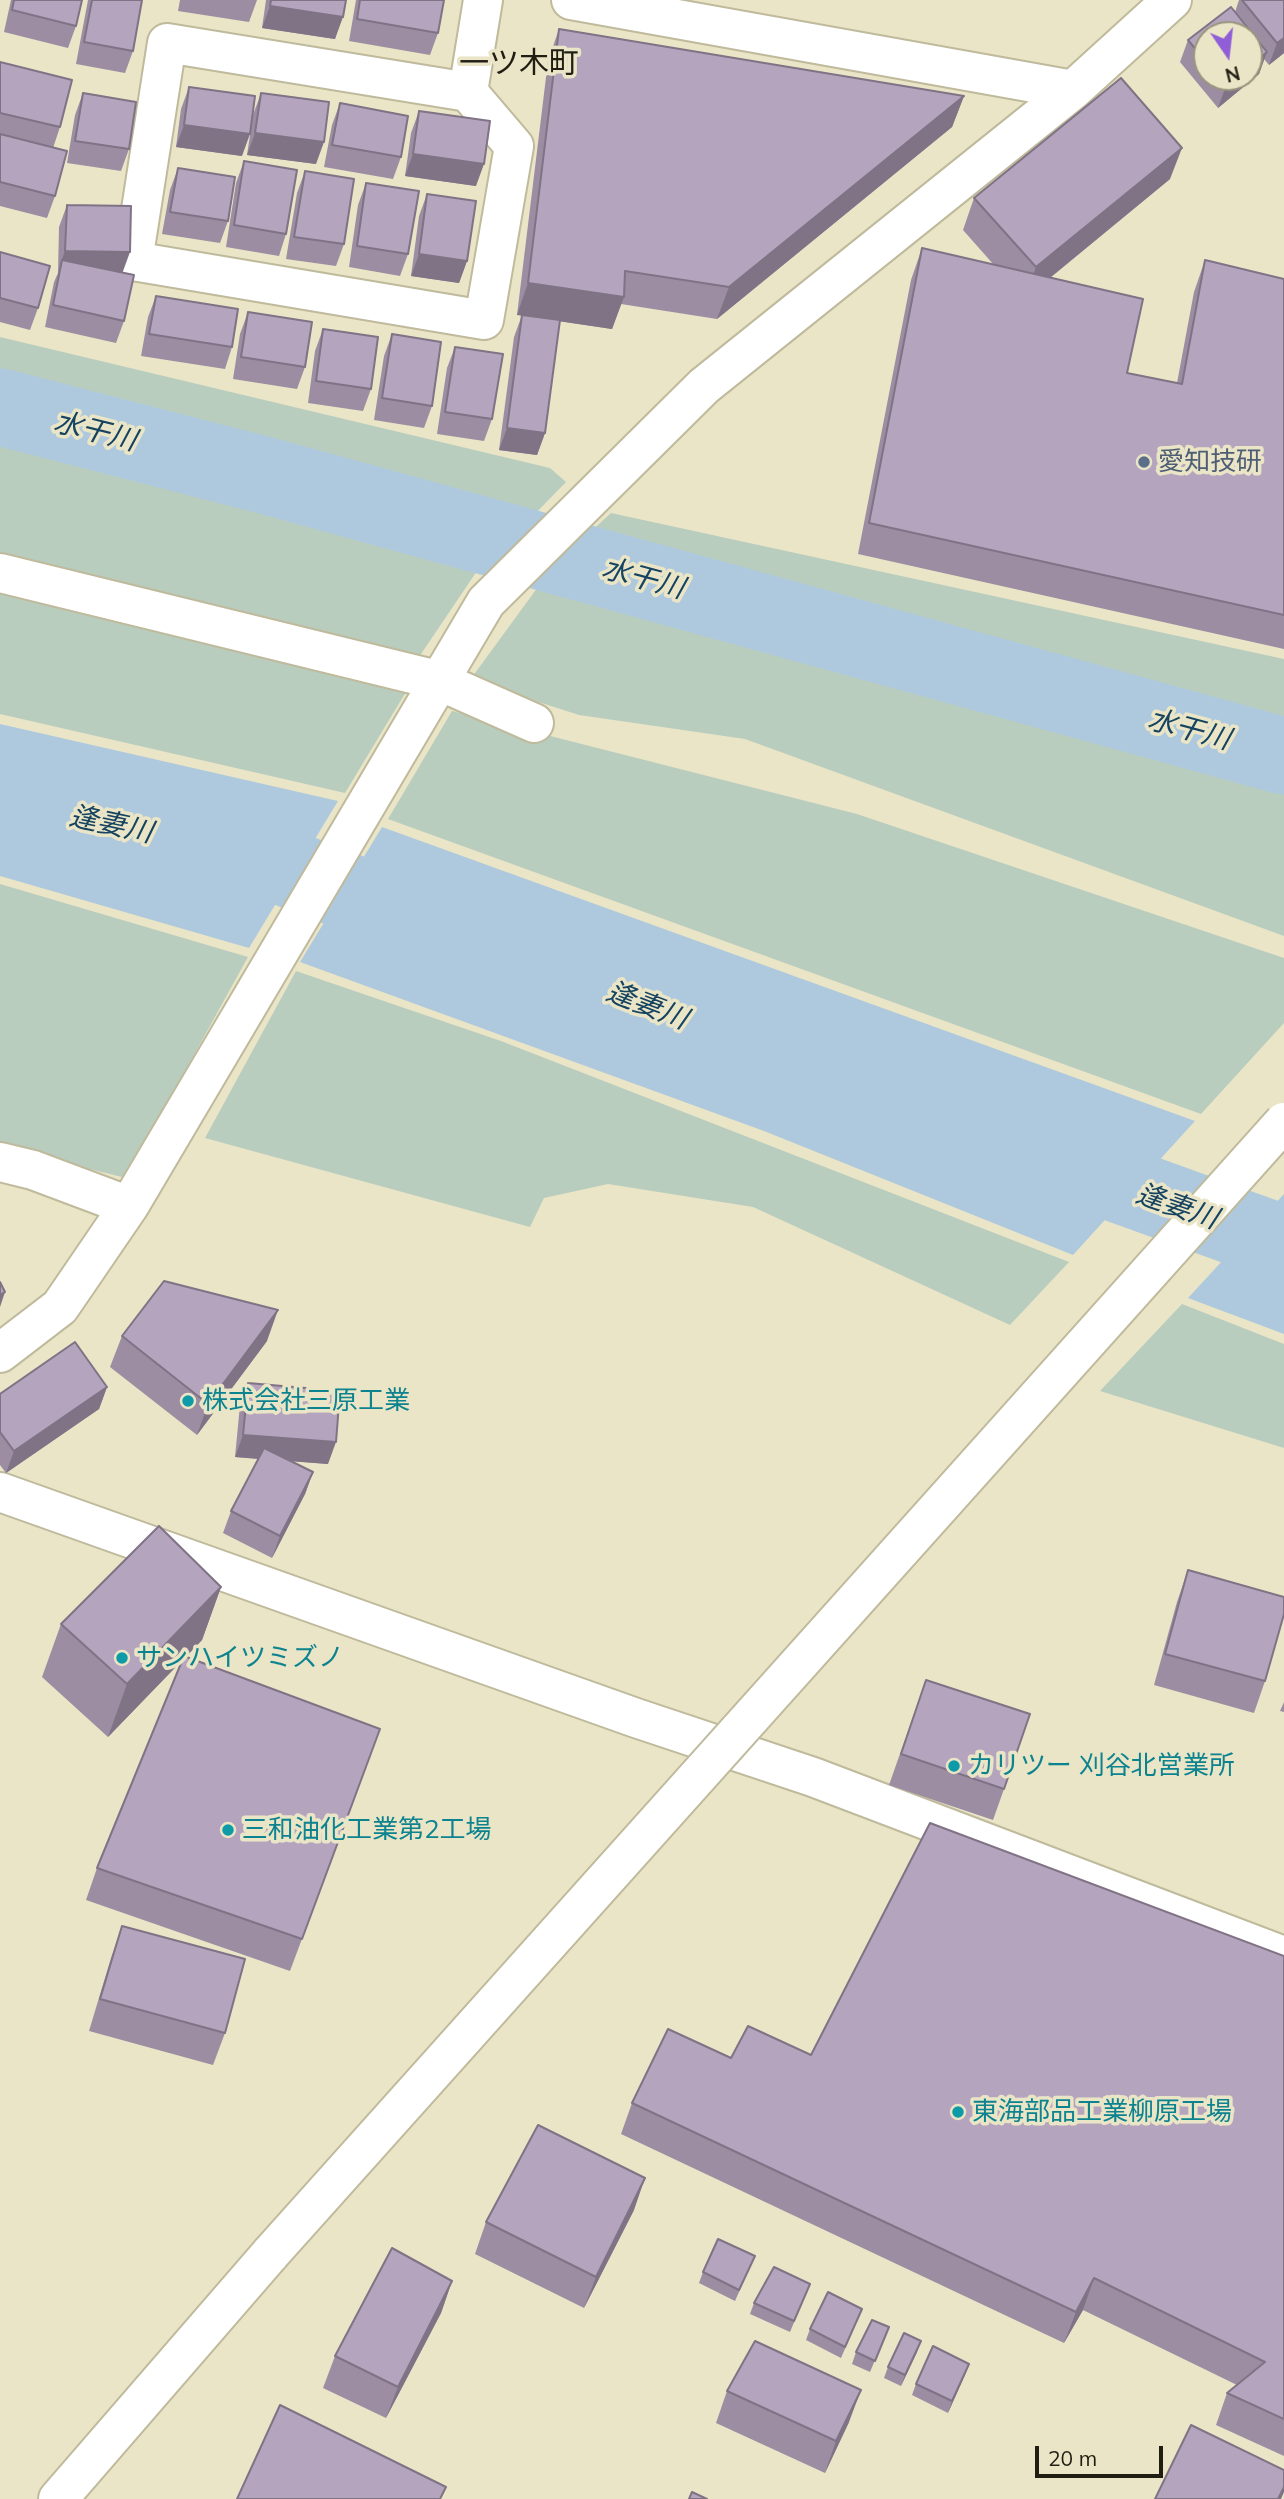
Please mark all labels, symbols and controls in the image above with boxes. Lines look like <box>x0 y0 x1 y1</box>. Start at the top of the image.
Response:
north arrow <box>1193 21 1263 91</box>
district label: 一ツ木町 <box>459 46 579 82</box>
text: N <box>1223 61 1242 88</box>
water label: 水干川 <box>50 406 140 458</box>
place label: 愛知技研 <box>1158 446 1262 478</box>
marker: 愛知技研 <box>1136 454 1152 470</box>
water label: 水干川 <box>598 552 688 606</box>
water label: 水干川 <box>1144 703 1234 757</box>
water label: 逢妻川 <box>66 800 156 850</box>
water label: 逢妻川 <box>602 975 692 1037</box>
water label: 逢妻川 <box>1132 1177 1222 1237</box>
place label: 株式会社三原工業 <box>202 1385 410 1417</box>
marker: 株式会社三原工業 <box>180 1393 196 1409</box>
place label: サンハイツミズノ <box>136 1642 344 1674</box>
marker: サンハイツミズノ <box>114 1650 130 1666</box>
place label: カリツー 刈谷北営業所 <box>968 1750 1235 1782</box>
marker: カリツー 刈谷北営業所 <box>946 1758 962 1774</box>
place label: 三和油化工業第2工場 <box>242 1814 492 1846</box>
marker: 三和油化工業第2工場 <box>220 1822 236 1838</box>
place label: 東海部品工業柳原工場 <box>972 2096 1232 2128</box>
marker: 東海部品工業柳原工場 <box>950 2104 966 2120</box>
scale bar <box>1039 2432 1167 2476</box>
text: 20 m <box>1048 2445 1097 2471</box>

